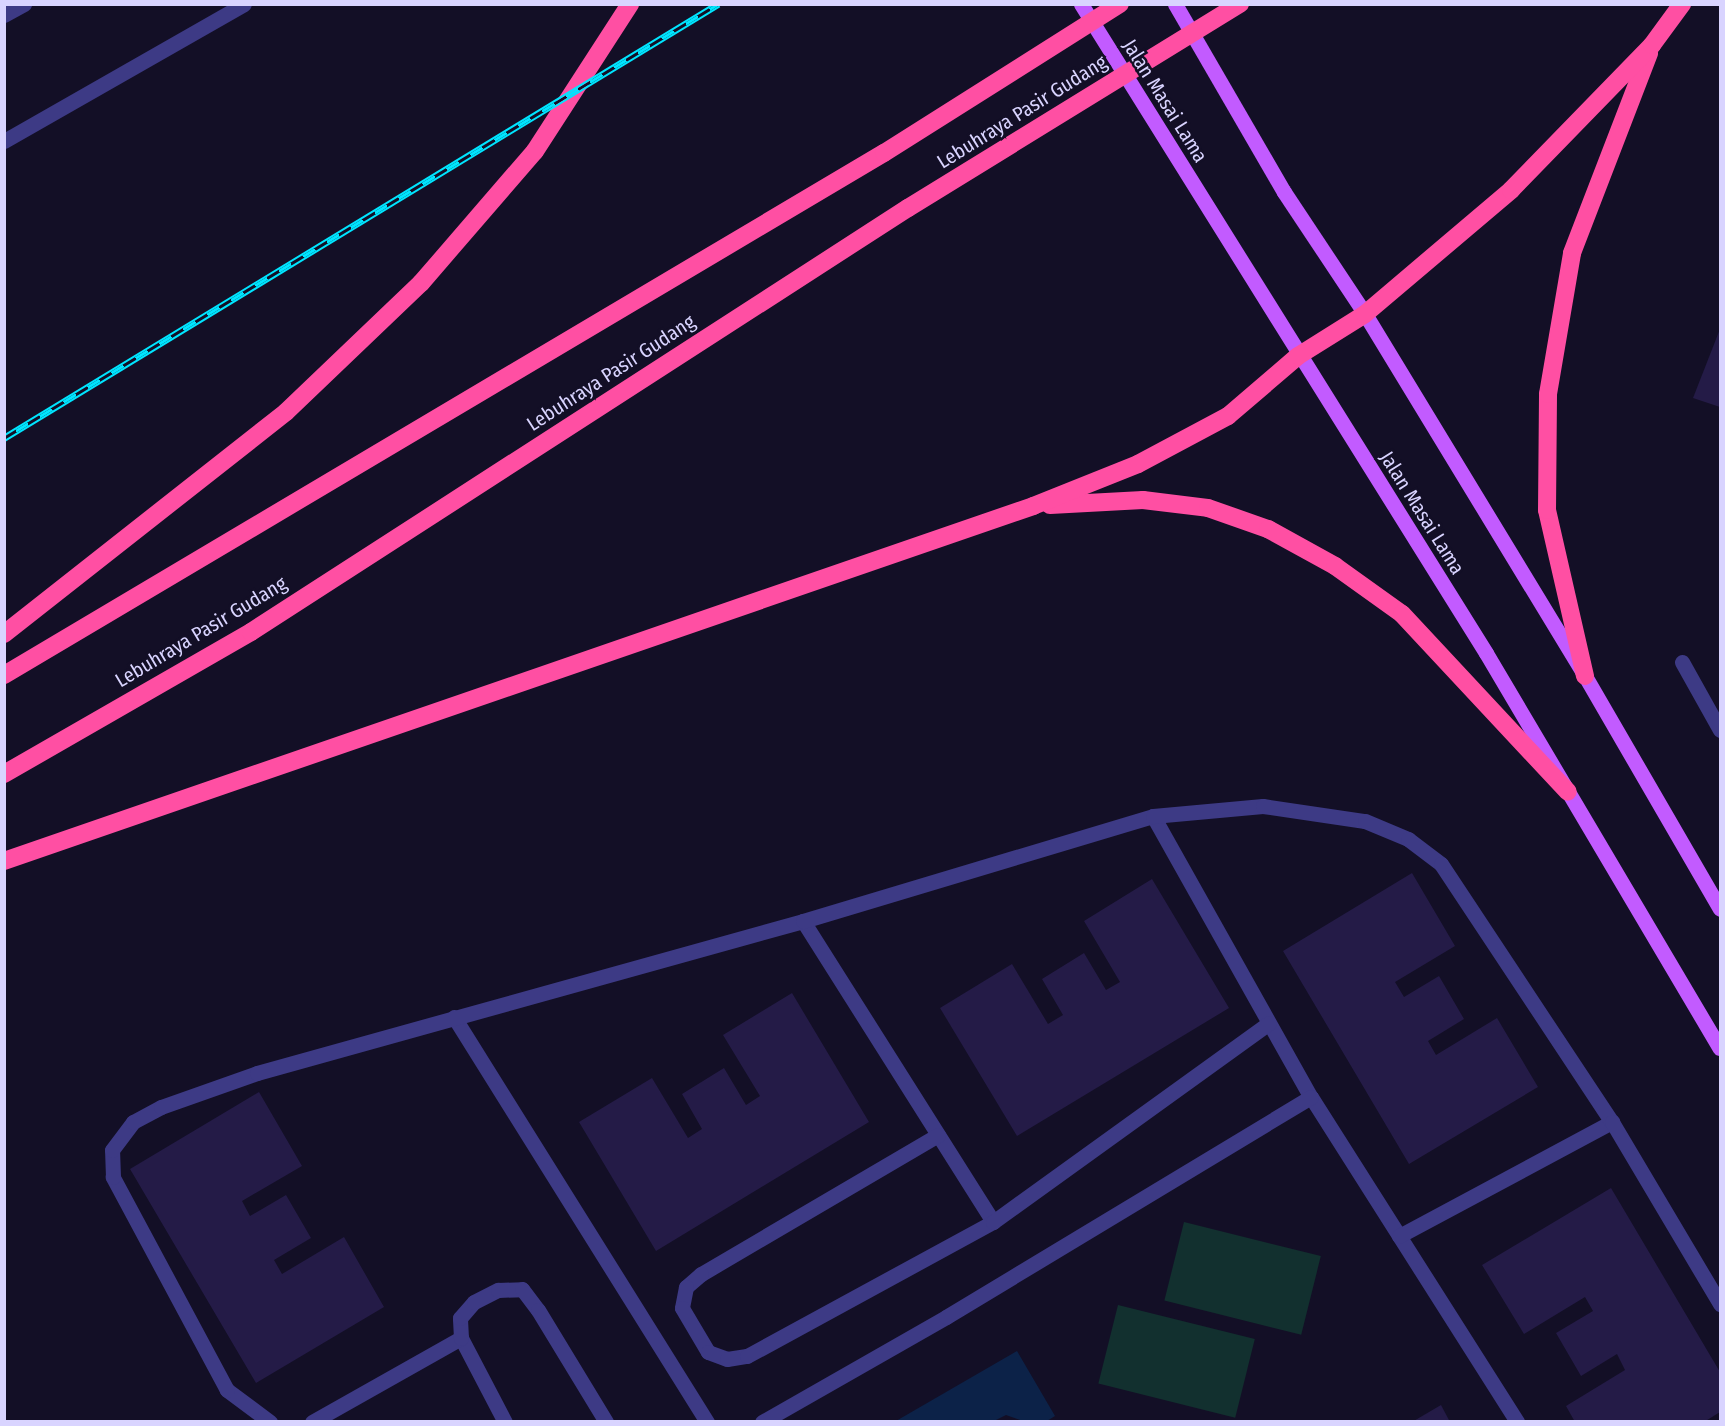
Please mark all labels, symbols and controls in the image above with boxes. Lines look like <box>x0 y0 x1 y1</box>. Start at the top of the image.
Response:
street label: Jalan Masai Lama <box>1118 35 1212 167</box>
street label: Lebuhraya Pasir Gudang <box>933 50 1111 174</box>
street label: Lebuhraya Pasir Gudang <box>522 310 700 436</box>
street label: Jalan Masai Lama <box>1375 447 1469 579</box>
street label: Lebuhraya Pasir Gudang <box>111 571 291 693</box>

